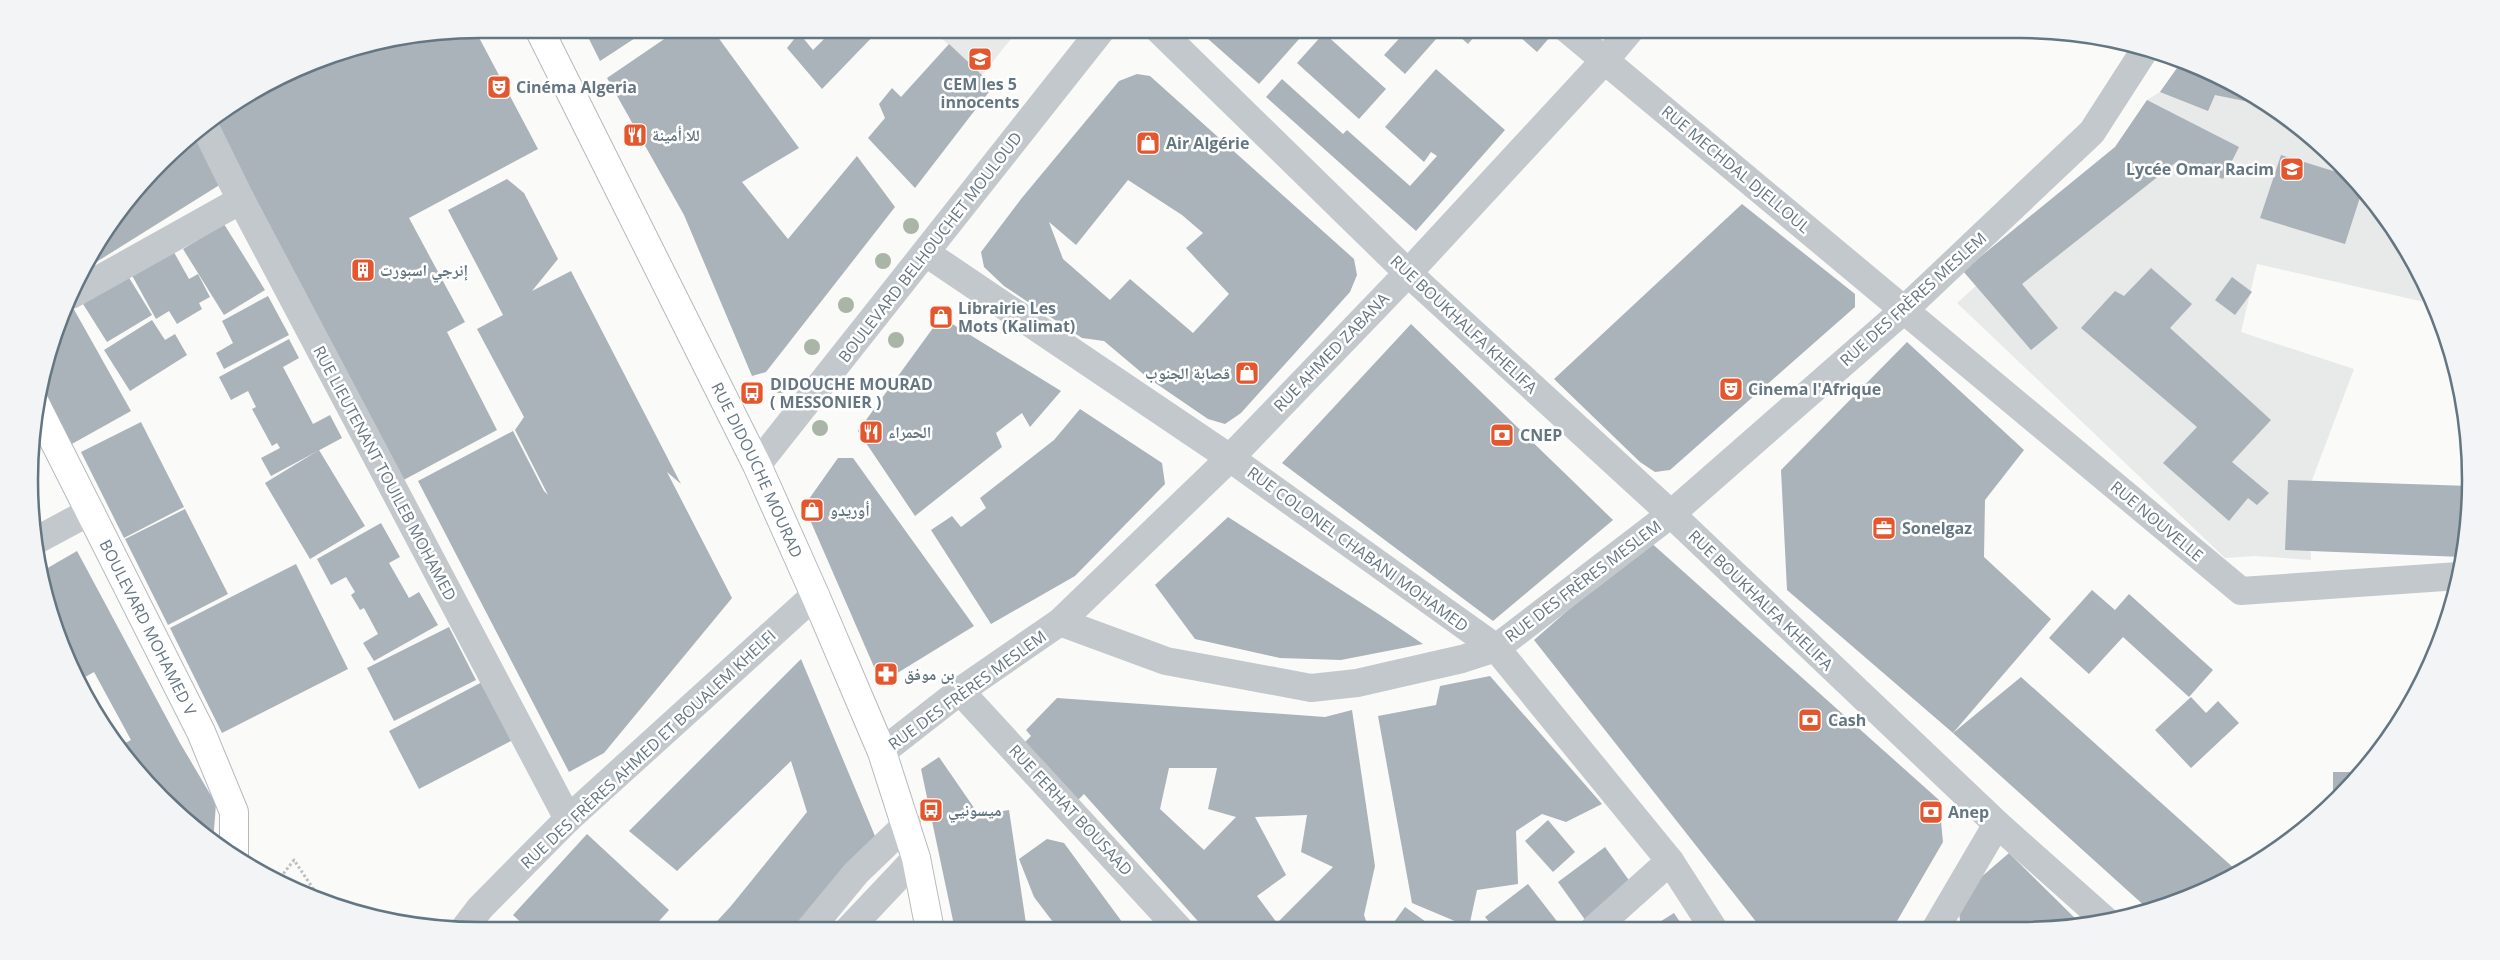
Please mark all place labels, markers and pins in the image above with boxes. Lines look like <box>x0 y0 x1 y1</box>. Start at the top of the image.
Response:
school or university icon: CEM les 5 innocents <box>967 46 993 72</box>
place label: CEM les 5 innocents <box>941 73 1020 113</box>
theatre icon: Cinéma Algeria <box>486 74 512 100</box>
place label: Cinéma Algeria <box>516 76 637 98</box>
restaurant icon: للا أمينة <box>622 122 648 148</box>
place label: للا أمينة <box>652 124 700 146</box>
shop icon: Air Algérie <box>1135 130 1161 156</box>
place label: Air Algérie <box>1166 132 1249 154</box>
school or university icon: Lycée Omar Racim <box>2279 156 2305 182</box>
place label: Lycée Omar Racim <box>2126 158 2274 180</box>
building icon: إنرجي اسبورت <box>350 257 376 283</box>
place label: إنرجي اسبورت <box>380 259 468 283</box>
place label: Librairie Les Mots (Kalimat) <box>958 297 1075 337</box>
shop icon: Librairie Les Mots (Kalimat) <box>928 304 954 330</box>
shop icon: قصابة الجنوب <box>1234 360 1260 386</box>
place label: قصابة الجنوب <box>1145 362 1230 384</box>
place label: DIDOUCHE MOURAD ( MESSONIER ) <box>770 373 933 413</box>
theatre icon: Cinema l'Afrique <box>1718 376 1744 402</box>
place label: Cinema l'Afrique <box>1748 378 1881 400</box>
bus stop icon: DIDOUCHE MOURAD ( MESSONIER ) <box>739 380 765 406</box>
restaurant icon: الحمراء <box>858 419 884 445</box>
place label: الحمراء <box>888 421 931 443</box>
bank icon: CNEP <box>1489 422 1515 448</box>
place label: CNEP <box>1520 424 1562 446</box>
shop icon: أوريدو <box>799 497 825 523</box>
place label: أوريدو <box>830 499 870 521</box>
office icon: Sonelgaz <box>1871 515 1897 541</box>
place label: Sonelgaz <box>1902 517 1972 539</box>
pharmacy icon: بن موفق <box>873 661 899 687</box>
place label: بن موفق <box>904 663 954 685</box>
bank icon: Cash <box>1797 707 1823 733</box>
place label: Cash <box>1828 709 1866 731</box>
bus stop icon: ميسونيي <box>918 797 944 823</box>
place label: ميسونيي <box>948 799 1002 823</box>
bank icon: Anep <box>1918 799 1944 825</box>
place label: Anep <box>1948 801 1989 823</box>

